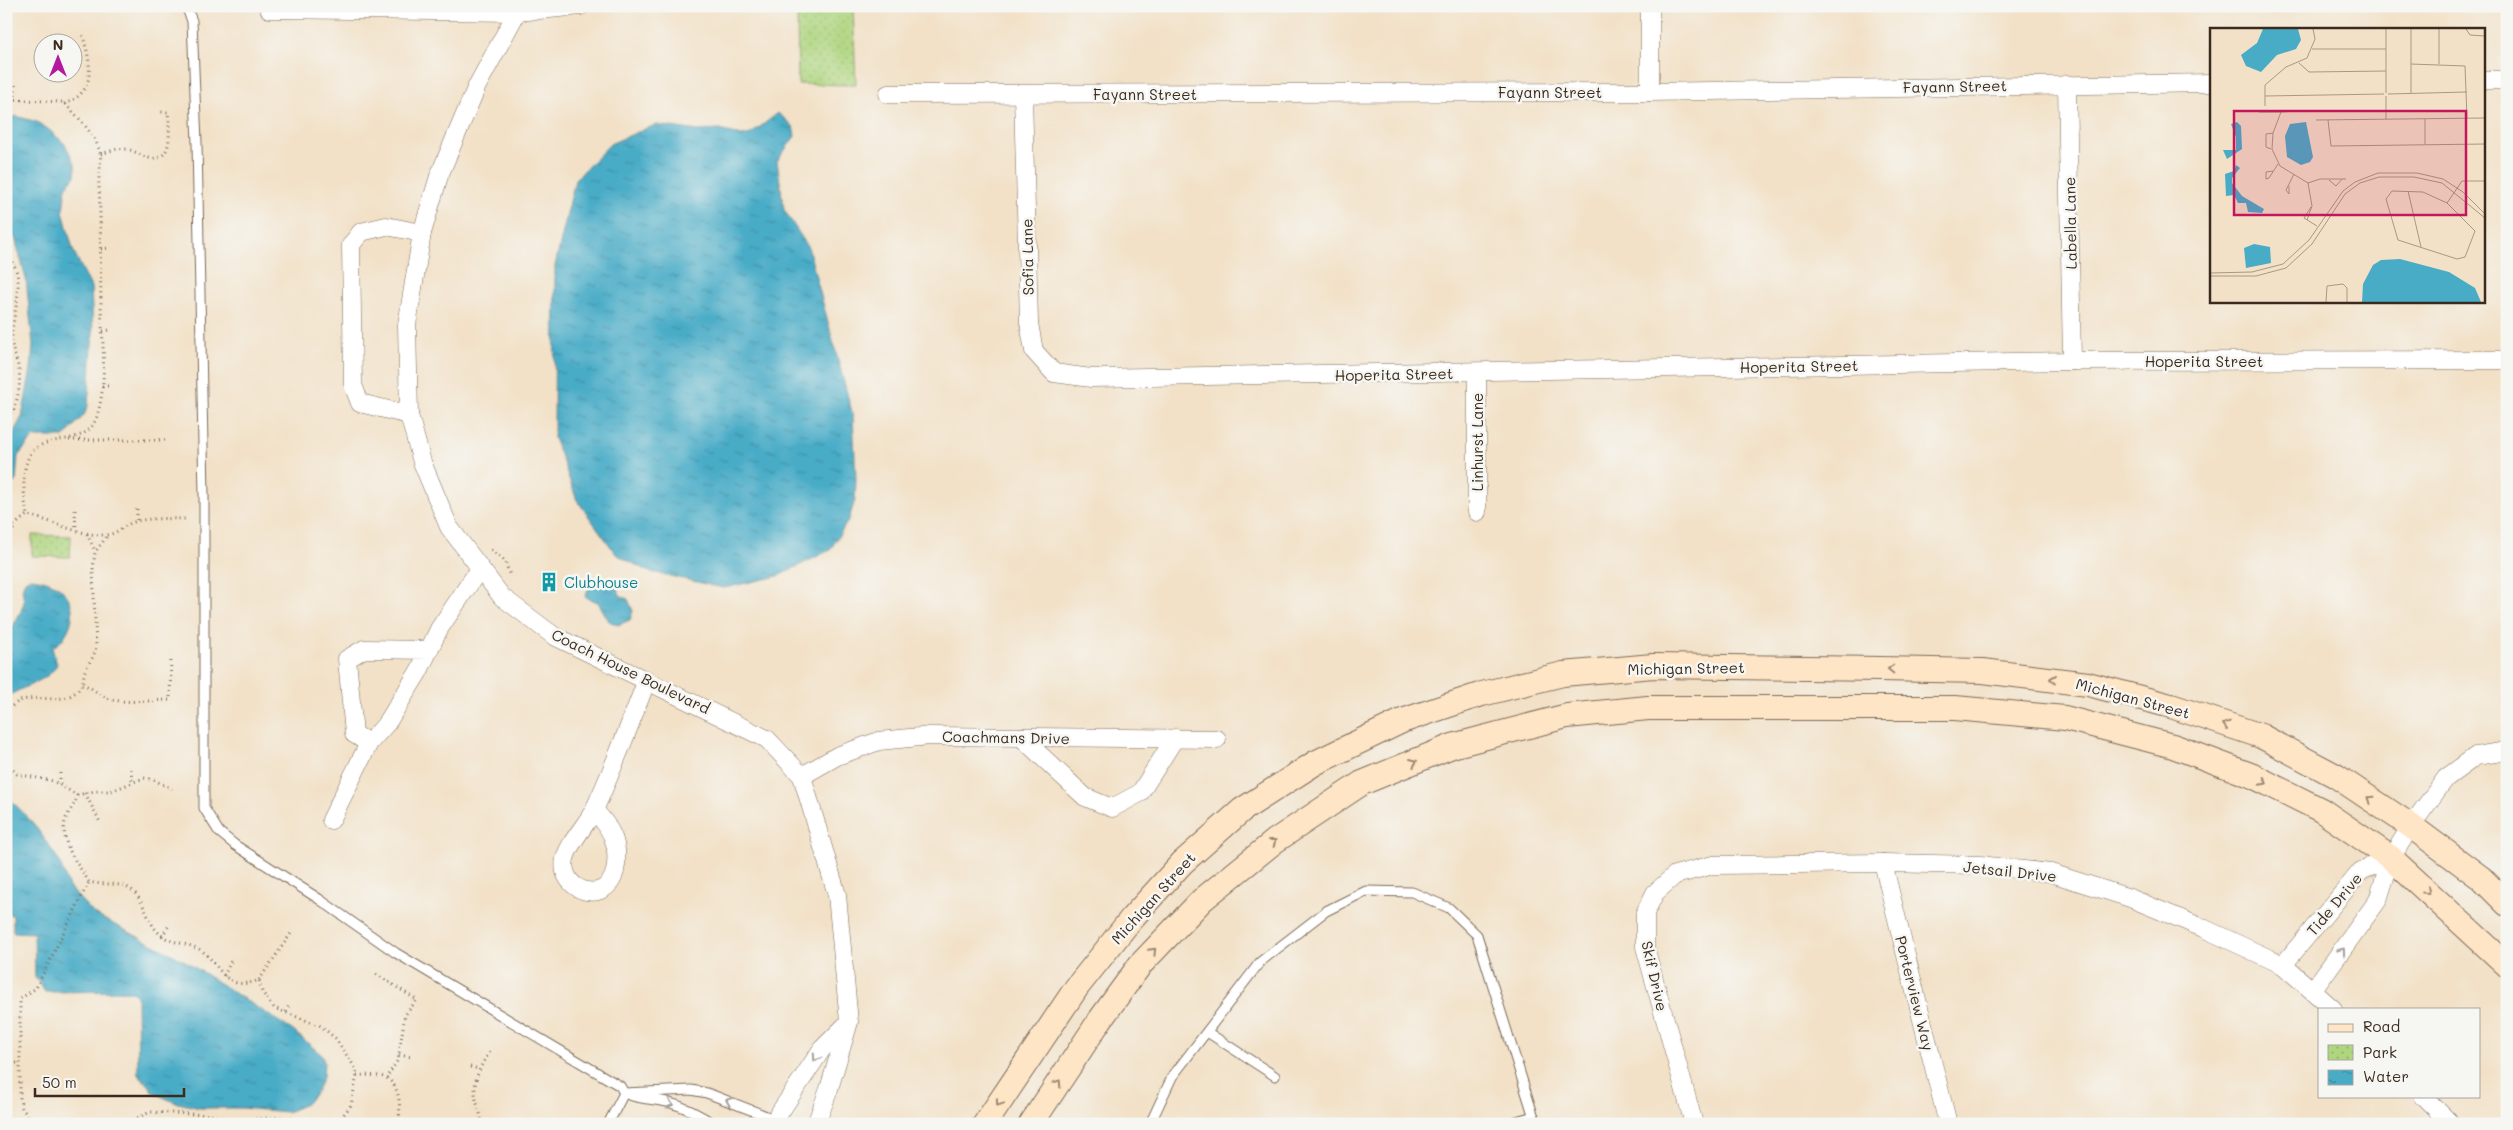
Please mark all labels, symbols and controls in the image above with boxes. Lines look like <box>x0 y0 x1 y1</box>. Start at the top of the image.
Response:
inset map <box>2210 28 2486 302</box>
north arrow <box>32 32 82 82</box>
text: N <box>53 35 63 54</box>
street label: Fayann Street <box>1903 75 2007 97</box>
street label: Fayann Street <box>1498 82 1602 102</box>
street label: Fayann Street <box>1093 84 1197 104</box>
street label: Labella Lane <box>2059 177 2081 269</box>
street label: Sofia Lane <box>1016 218 1038 296</box>
street label: Hoperita Street <box>2145 351 2263 371</box>
street label: Hoperita Street <box>1739 355 1859 377</box>
street label: Hoperita Street <box>1334 363 1454 385</box>
street label: Linhurst Lane <box>1467 393 1487 491</box>
building icon: Clubhouse <box>538 571 560 593</box>
place label: Clubhouse <box>564 572 638 592</box>
street label: Coach House Boulevard <box>548 624 714 718</box>
street label: Michigan Street <box>1627 657 1745 679</box>
one-way arrow <box>1886 664 1894 674</box>
street label: Michigan Street <box>2074 673 2192 723</box>
one-way arrow <box>2048 675 2057 685</box>
one-way arrow <box>2223 720 2231 730</box>
street label: Coachmans Drive <box>942 726 1070 748</box>
one-way arrow <box>1409 758 1417 768</box>
one-way arrow <box>2259 776 2268 786</box>
one-way arrow <box>2366 796 2376 805</box>
one-way arrow <box>1267 840 1276 848</box>
street label: Michigan Street <box>1106 848 1200 948</box>
street label: Jetsail Drive <box>1962 856 2058 886</box>
street label: Tide Drive <box>2302 868 2366 940</box>
one-way arrow <box>2421 885 2430 894</box>
street label: Porterview Way <box>1891 934 1939 1053</box>
street label: Skif Drive <box>1637 939 1673 1013</box>
one-way arrow <box>2336 947 2345 956</box>
one-way arrow <box>1147 948 1156 957</box>
legend <box>2318 1008 2480 1098</box>
text: Road <box>2363 1016 2400 1036</box>
text: Park <box>2363 1042 2397 1062</box>
one-way arrow <box>813 1052 822 1062</box>
scale bar <box>35 1065 184 1097</box>
text: Water <box>2363 1066 2409 1086</box>
text: 50 m <box>42 1072 77 1092</box>
one-way arrow <box>1052 1079 1061 1089</box>
one-way arrow <box>725 1097 734 1108</box>
one-way arrow <box>666 1098 675 1109</box>
one-way arrow <box>996 1098 1005 1107</box>

